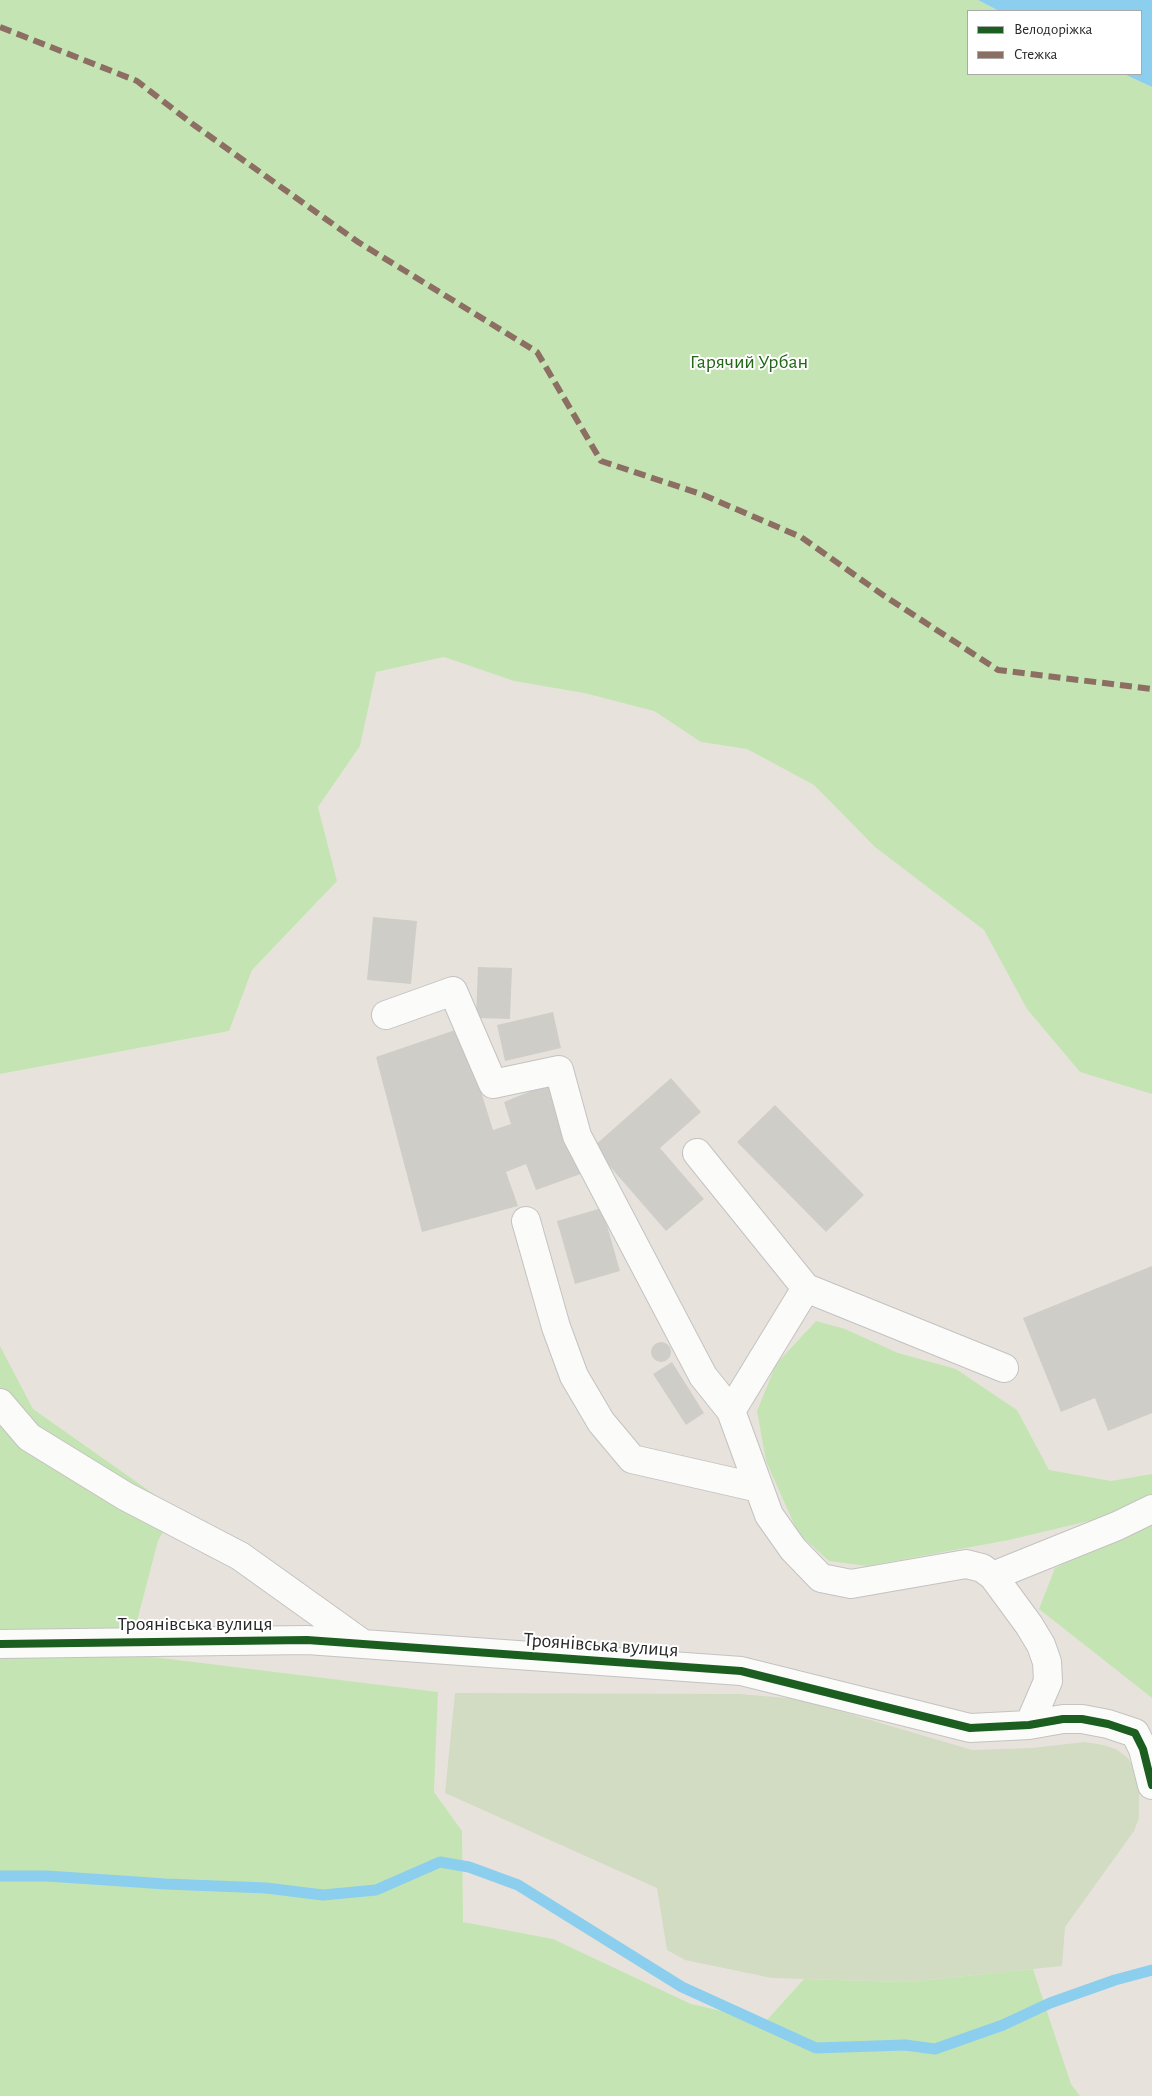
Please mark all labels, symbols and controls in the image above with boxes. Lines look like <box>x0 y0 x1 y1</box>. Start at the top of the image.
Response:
legend <box>967 10 1142 75</box>
text: Велодоріжка <box>1014 22 1092 37</box>
text: Стежка <box>1014 47 1057 62</box>
park label: Гарячий Урбан <box>690 350 808 374</box>
street label: Троянівська вулиця <box>117 1612 273 1636</box>
street label: Троянівська вулиця <box>523 1628 679 1662</box>

